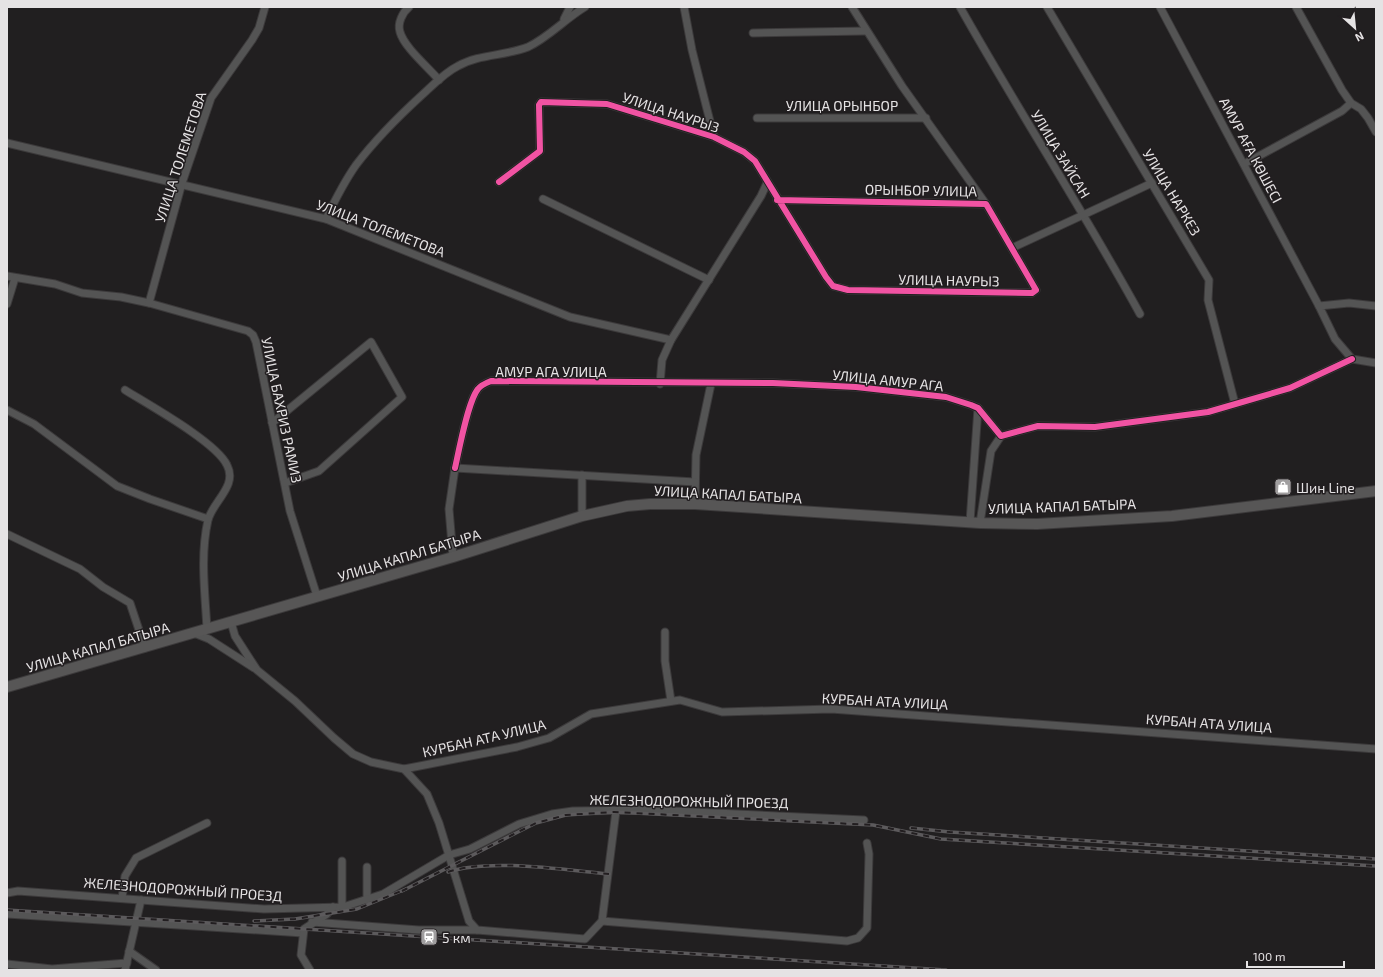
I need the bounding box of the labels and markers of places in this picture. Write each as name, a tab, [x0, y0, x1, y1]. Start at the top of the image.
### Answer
shop icon: Шин Line	[1273, 477, 1293, 497]
place label: Шин Line	[1296, 479, 1355, 496]
station icon: 5 км	[419, 927, 439, 947]
place label: 5 км	[442, 929, 471, 946]

